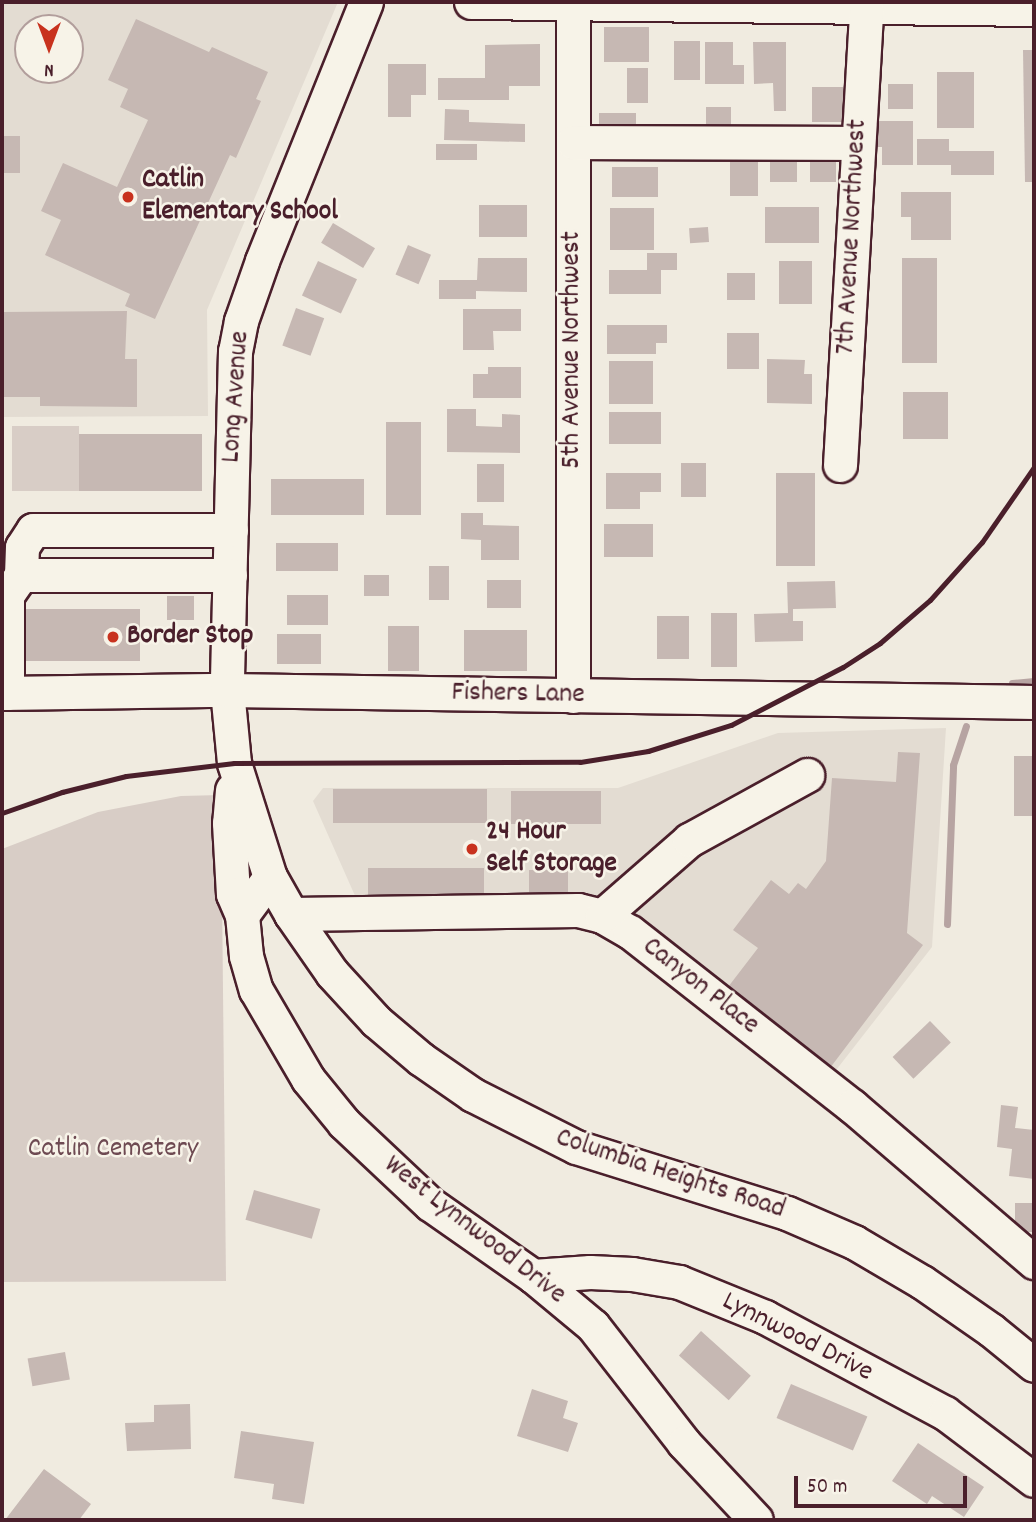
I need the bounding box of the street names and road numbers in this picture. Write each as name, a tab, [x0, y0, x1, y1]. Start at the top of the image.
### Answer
street label: 7th Avenue Northwest	[830, 118, 876, 356]
street label: 5th Avenue Northwest	[556, 231, 590, 469]
street label: Long Avenue	[216, 330, 258, 464]
street label: Fishers Lane	[451, 677, 585, 713]
street label: Canyon Place	[635, 931, 765, 1043]
street label: Columbia Heights Road	[551, 1122, 789, 1228]
street label: West Lynnwood Drive	[376, 1149, 572, 1313]
street label: Lynnwood Drive	[716, 1286, 878, 1390]

